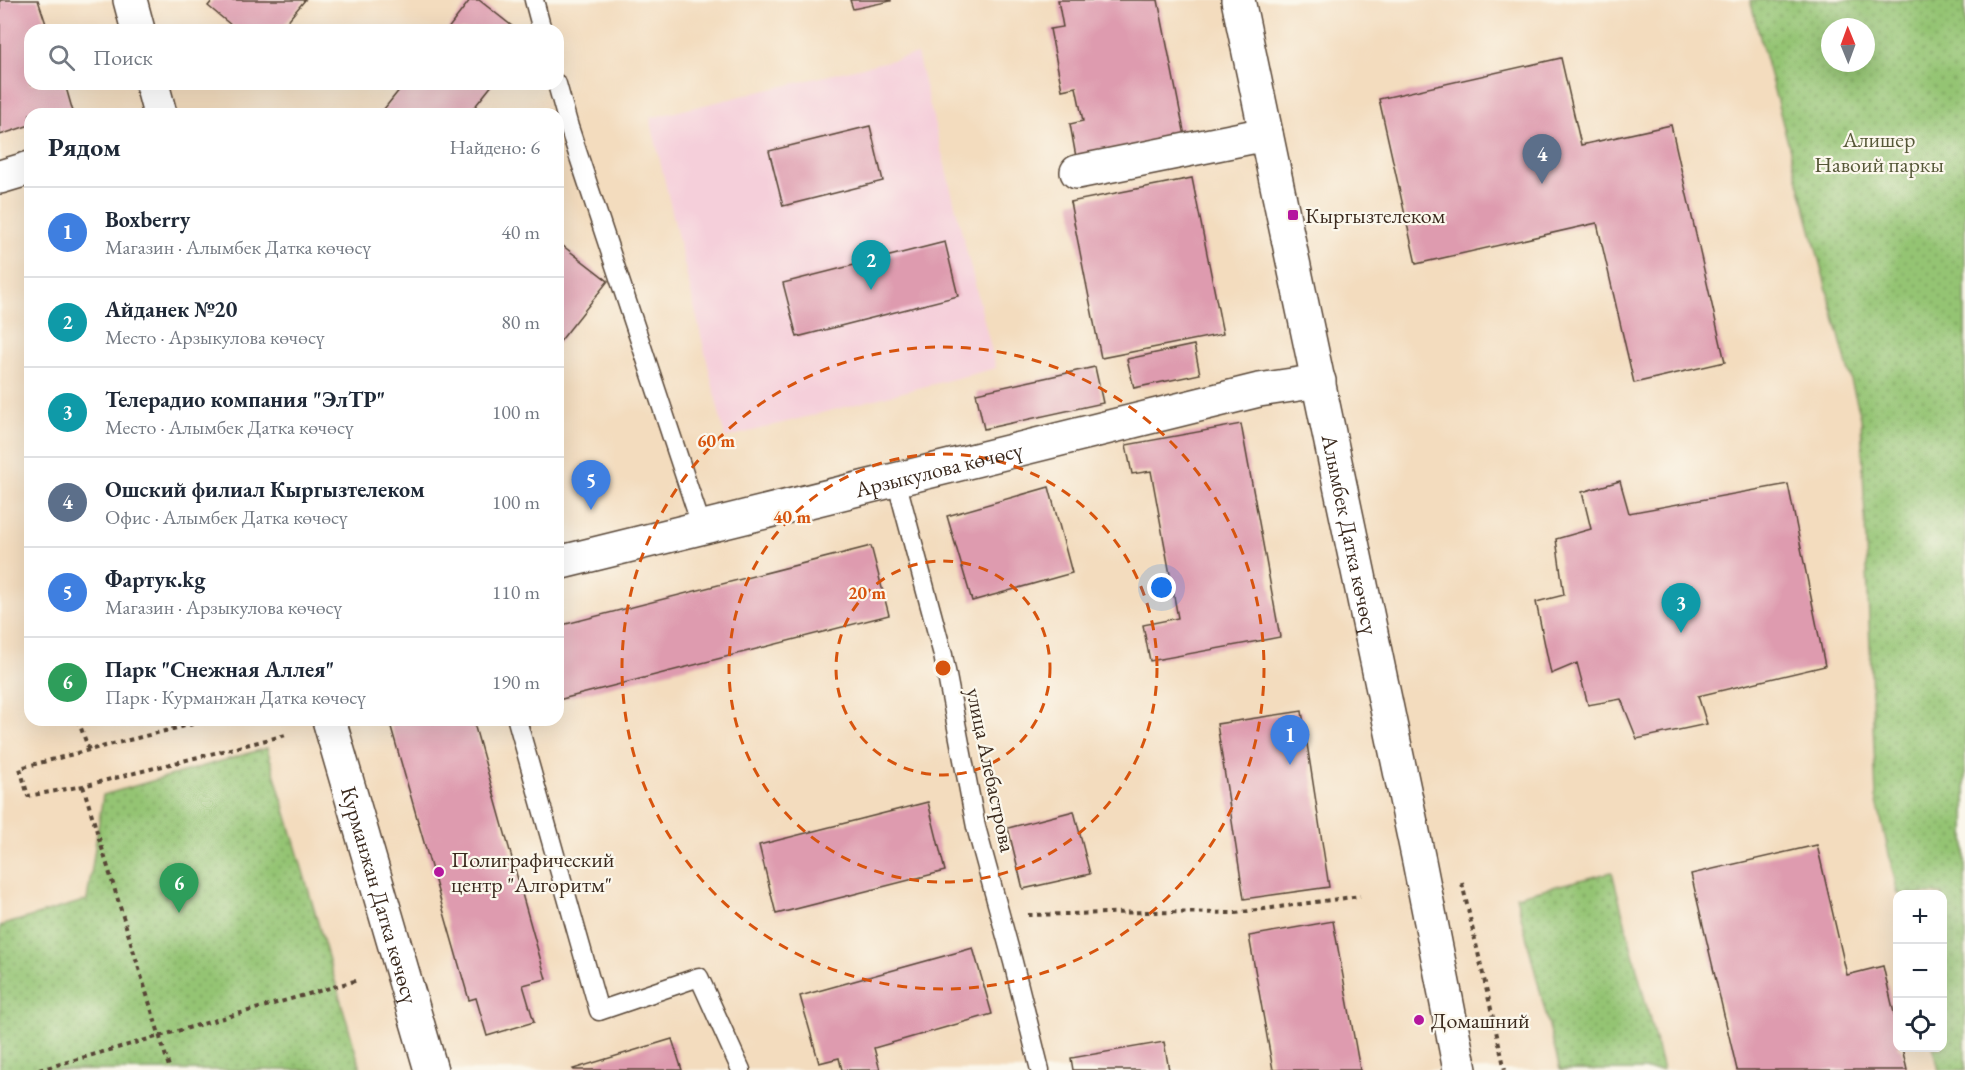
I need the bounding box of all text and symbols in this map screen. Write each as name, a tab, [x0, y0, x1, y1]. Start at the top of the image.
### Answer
north arrow	[1821, 18, 1875, 72]
search box	[24, 24, 564, 90]
icon: search	[45, 41, 78, 74]
text: Поиск	[93, 43, 153, 72]
park label: Алишер Навоий паркы	[1814, 125, 1944, 179]
text: Рядом	[48, 130, 121, 164]
text: Найдено: 6	[449, 134, 540, 160]
pin: 4	[1522, 134, 1562, 184]
place label: Кыргызтелеком	[1305, 201, 1446, 230]
text: Boxberry	[105, 205, 190, 234]
marker: Кыргызтелеком	[1286, 208, 1300, 222]
text: 1	[62, 219, 73, 245]
text: 40 m	[501, 219, 540, 245]
text: Магазин · Алымбек Датка көчөсү	[105, 234, 371, 260]
pin: 2	[852, 240, 890, 290]
text: Айданек №20	[105, 295, 237, 324]
text: 2	[62, 309, 73, 335]
text: 80 m	[501, 309, 540, 335]
text: Место · Арзыкулова көчөсү	[105, 324, 324, 350]
text: Телерадио компания "ЭлТР"	[105, 385, 385, 414]
text: 3	[62, 399, 73, 425]
text: 100 m	[492, 399, 540, 425]
text: Место · Алымбек Датка көчөсү	[105, 414, 353, 440]
text: 60 m	[697, 429, 735, 452]
street label: Алымбек Датка көчөсү	[1315, 431, 1386, 637]
street label: Арзыкулова көчөсү	[851, 434, 1026, 504]
pin: 5	[572, 460, 610, 510]
text: Ошский филиал Кыргызтелеком	[105, 475, 425, 504]
text: 4	[62, 489, 73, 515]
text: 100 m	[492, 489, 540, 515]
text: Офис · Алымбек Датка көчөсү	[105, 504, 348, 530]
text: 40 m	[773, 505, 811, 528]
text: Фартук.kg	[105, 565, 205, 594]
your location	[1147, 573, 1176, 602]
text: 5	[62, 579, 73, 605]
text: 110 m	[492, 579, 540, 605]
text: 20 m	[848, 581, 886, 604]
pin: 3	[1662, 584, 1700, 633]
text: Магазин · Арзыкулова көчөсү	[105, 594, 342, 620]
text: Парк "Снежная Аллея"	[105, 655, 334, 684]
centre of rings	[933, 658, 953, 678]
text: 6	[62, 669, 73, 695]
text: 190 m	[492, 669, 540, 695]
text: Парк · Курманжан Датка көчөсү	[105, 684, 366, 710]
street label: улица Алебастрова	[959, 685, 1023, 855]
pin: 1	[1270, 716, 1310, 765]
street label: Курманжан Датка көчөсү	[335, 783, 425, 1007]
place label: Полиграфический центр "Алгоритм"	[451, 845, 615, 899]
pin: 6	[160, 864, 198, 913]
marker: Полиграфический центр "Алгоритм"	[432, 865, 446, 879]
map controls	[1893, 890, 1947, 1052]
button: +	[1893, 890, 1947, 944]
button: −	[1893, 944, 1947, 998]
button: locate	[1893, 998, 1947, 1052]
place label: Домашний	[1431, 1006, 1530, 1035]
marker: Домашний	[1412, 1013, 1426, 1027]

